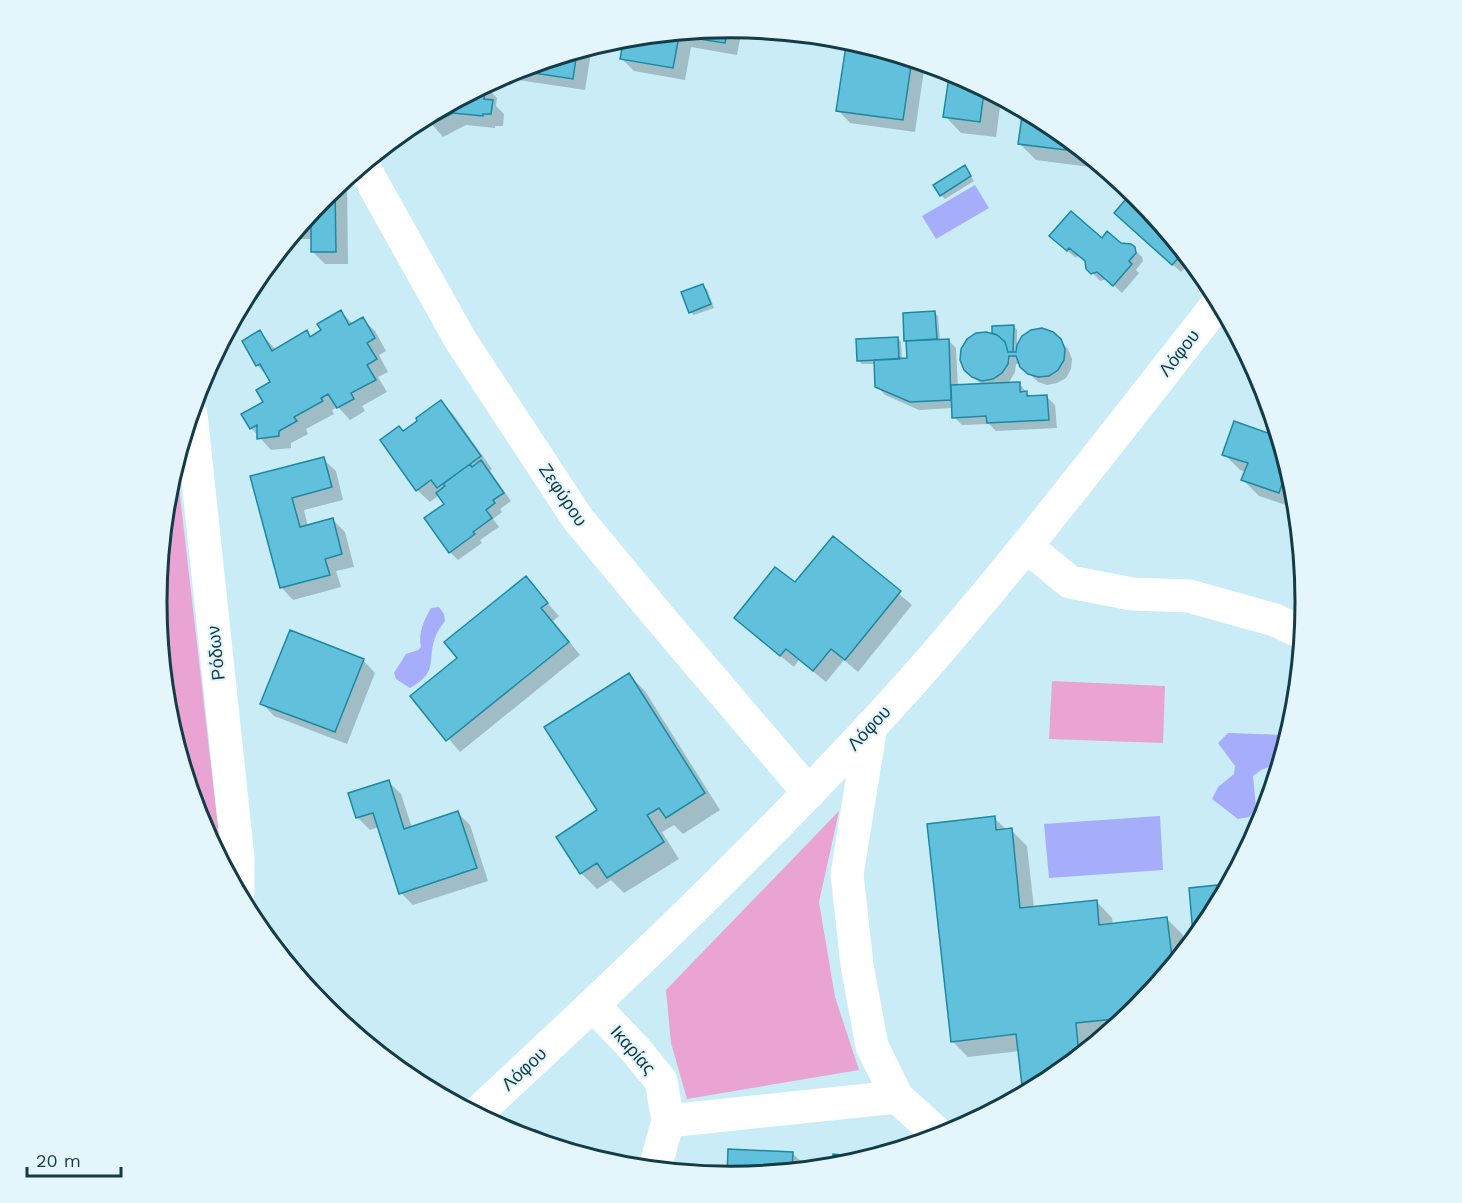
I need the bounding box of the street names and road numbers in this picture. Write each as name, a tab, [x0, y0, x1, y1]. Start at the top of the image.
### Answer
street label: Λόφου	[1154, 325, 1203, 380]
street label: Ζεφύρου	[535, 460, 592, 530]
street label: Ρόδων	[202, 625, 229, 682]
street label: Λόφου	[843, 701, 895, 754]
street label: Ικαρίας	[607, 1021, 660, 1079]
street label: Λόφου	[497, 1043, 550, 1095]

